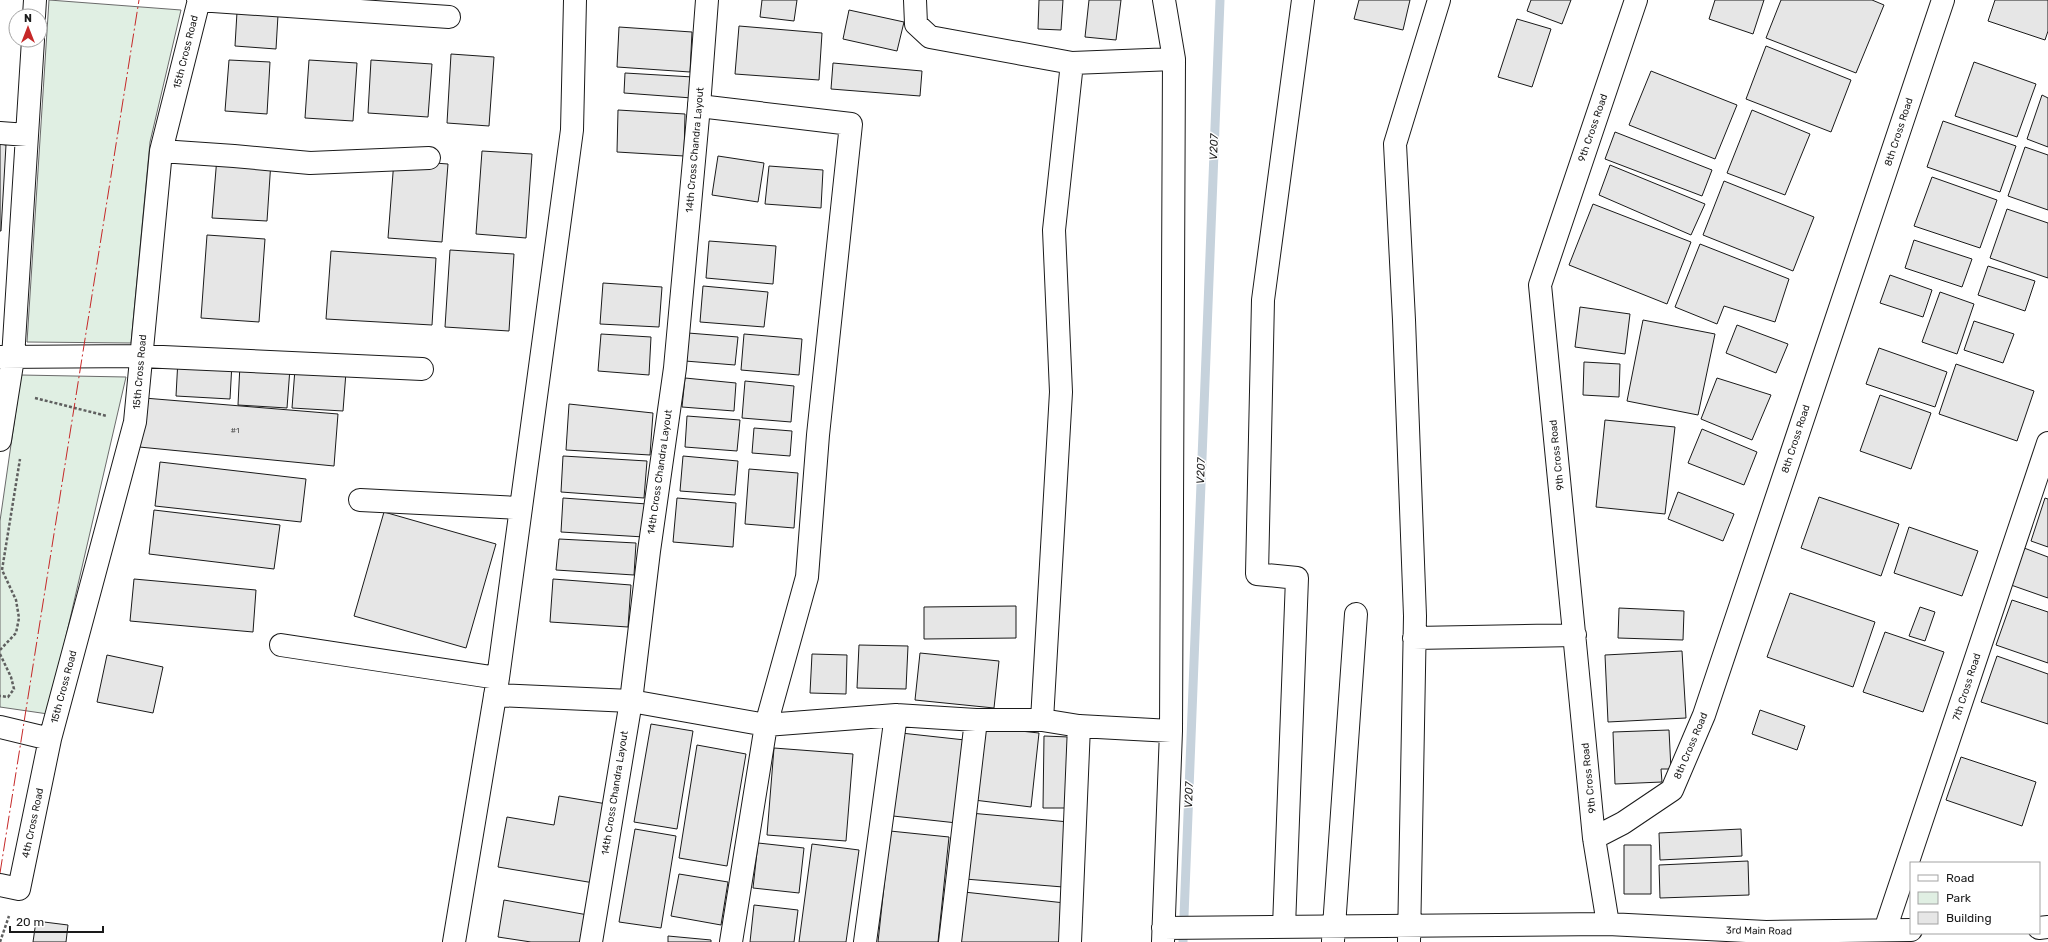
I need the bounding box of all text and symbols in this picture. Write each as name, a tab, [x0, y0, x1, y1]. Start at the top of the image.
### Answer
north arrow	[8, 8, 48, 48]
text: N	[24, 12, 32, 25]
street label: 15th Cross Road	[171, 14, 201, 90]
street label: 14th Cross Chandra Layout	[684, 87, 706, 213]
street label: 9th Cross Road	[1576, 93, 1610, 163]
street label: 8th Cross Road	[1882, 96, 1916, 168]
water label: V207	[1207, 132, 1221, 160]
street label: 15th Cross Road	[131, 334, 149, 410]
street label: 8th Cross Road	[1779, 403, 1813, 475]
street label: 14th Cross Chandra Layout	[645, 409, 675, 535]
street label: 9th Cross Road	[1547, 419, 1567, 491]
house number: #1	[231, 426, 240, 435]
water label: V207	[1194, 456, 1208, 484]
street label: 15th Cross Road	[48, 649, 80, 725]
street label: 7th Cross Road	[1950, 652, 1984, 722]
street label: 8th Cross Road	[1672, 711, 1710, 781]
street label: 14th Cross Chandra Layout	[599, 730, 631, 856]
street label: 9th Cross Road	[1579, 742, 1599, 814]
water label: V207	[1182, 780, 1196, 808]
street label: 4th Cross Road	[20, 787, 46, 859]
legend	[1910, 862, 2040, 934]
text: Road	[1946, 871, 1974, 885]
text: Park	[1946, 891, 1972, 905]
scale bar	[10, 908, 103, 934]
text: Building	[1946, 911, 1992, 925]
text: 20 m	[16, 915, 44, 929]
street label: 3rd Main Road	[1726, 924, 1792, 938]

